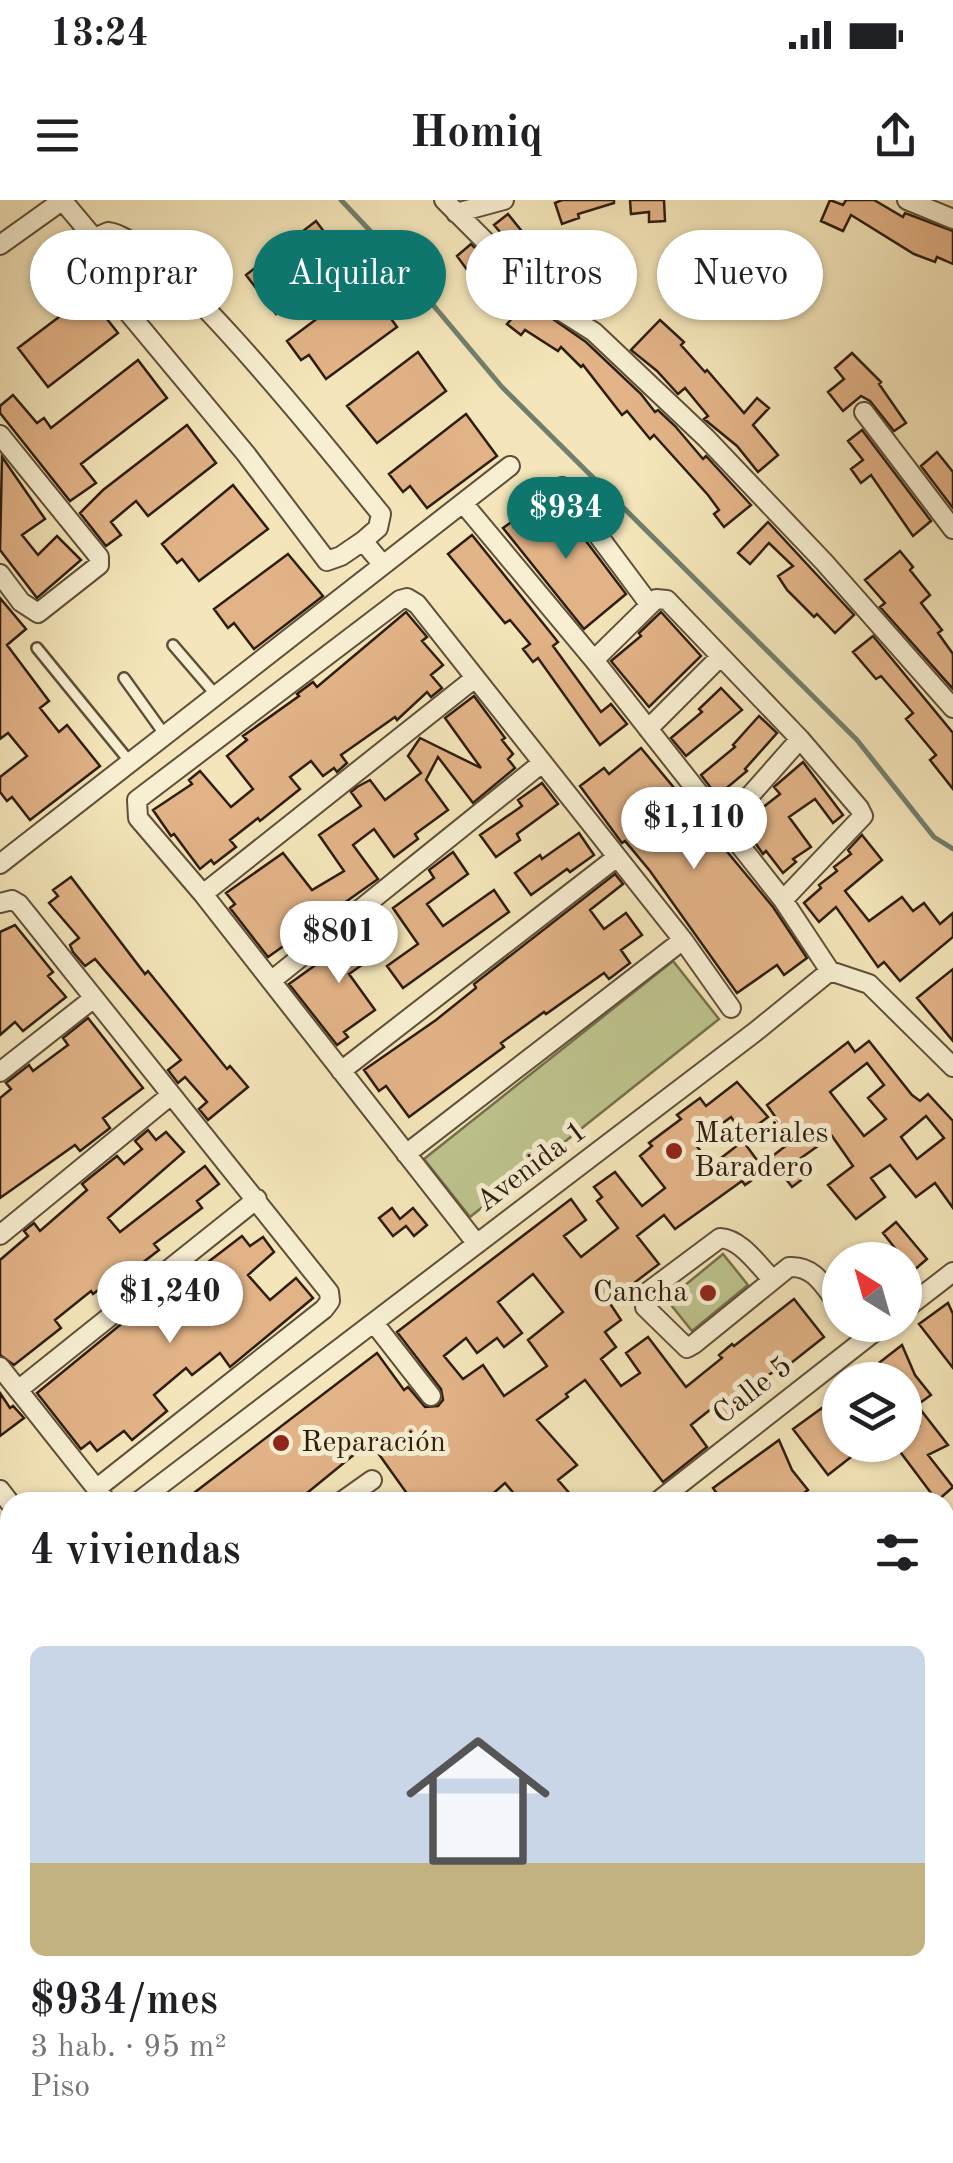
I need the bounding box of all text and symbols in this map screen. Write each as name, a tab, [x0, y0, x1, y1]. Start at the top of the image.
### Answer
text: 13:24	[50, 16, 149, 54]
icon: menu	[30, 108, 85, 163]
icon: share	[868, 108, 923, 163]
text: Homiq	[410, 112, 543, 157]
chip: Comprar	[30, 230, 233, 320]
chip: Alquilar	[253, 230, 446, 320]
chip: Filtros	[466, 230, 637, 320]
chip: Nuevo	[657, 230, 823, 320]
pin: $934	[507, 477, 625, 562]
text: $934	[529, 493, 603, 525]
pin: $1,110	[613, 787, 775, 872]
text: $1,110	[643, 803, 745, 835]
pin: $801	[280, 901, 398, 986]
text: $801	[302, 917, 376, 949]
street label: Avenida 1	[471, 1116, 593, 1218]
place label: Materiales Baradero	[694, 1119, 828, 1183]
marker: Materiales Baradero	[663, 1140, 685, 1162]
north arrow	[822, 1242, 922, 1342]
map controls	[822, 1242, 922, 1462]
pin: $1,240	[89, 1261, 251, 1346]
text: $1,240	[119, 1277, 221, 1309]
place label: Cancha	[593, 1278, 688, 1308]
marker: Cancha	[697, 1282, 719, 1304]
street label: Calle 5	[708, 1351, 798, 1431]
button: layers	[822, 1362, 922, 1462]
place label: Reparación	[301, 1428, 446, 1458]
marker: Reparación	[270, 1432, 292, 1454]
icon: filters	[870, 1525, 925, 1580]
text: 4 viviendas	[30, 1531, 241, 1573]
icon: home	[388, 1711, 568, 1891]
text: $934/mes	[30, 1981, 218, 2023]
text: 3 hab. · 95 m²	[30, 2032, 227, 2064]
text: Piso	[30, 2072, 90, 2104]

